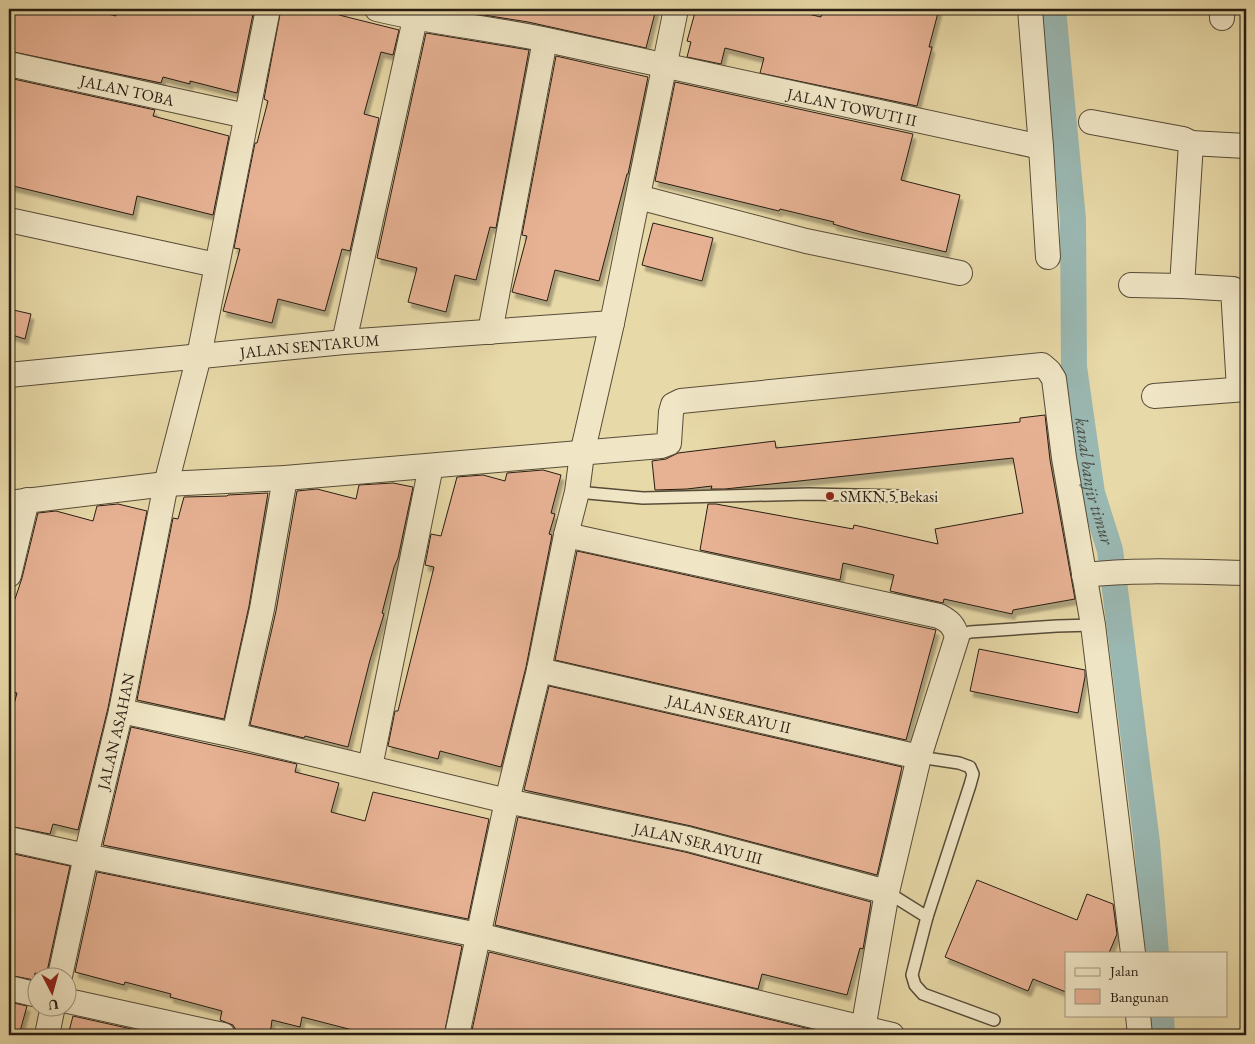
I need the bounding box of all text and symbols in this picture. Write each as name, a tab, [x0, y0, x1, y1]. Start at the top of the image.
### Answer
street label: JALAN TOBA	[76, 69, 177, 111]
street label: JALAN TOWUTI II	[783, 83, 919, 131]
street label: JALAN SENTARUM	[237, 330, 380, 363]
water label: kanal banjir timur	[1070, 416, 1120, 548]
place label: SMKN 5 Bekasi	[840, 486, 938, 507]
marker: SMKN 5 Bekasi	[824, 490, 836, 502]
street label: JALAN ASAHAN	[92, 671, 139, 794]
street label: JALAN SERAYU II	[663, 689, 793, 738]
street label: JALAN SERAYU III	[630, 817, 765, 869]
legend	[1065, 952, 1228, 1016]
text: Jalan	[1108, 961, 1139, 980]
north arrow	[28, 966, 78, 1016]
text: Bangunan	[1110, 987, 1169, 1006]
text: U	[47, 995, 59, 1014]

